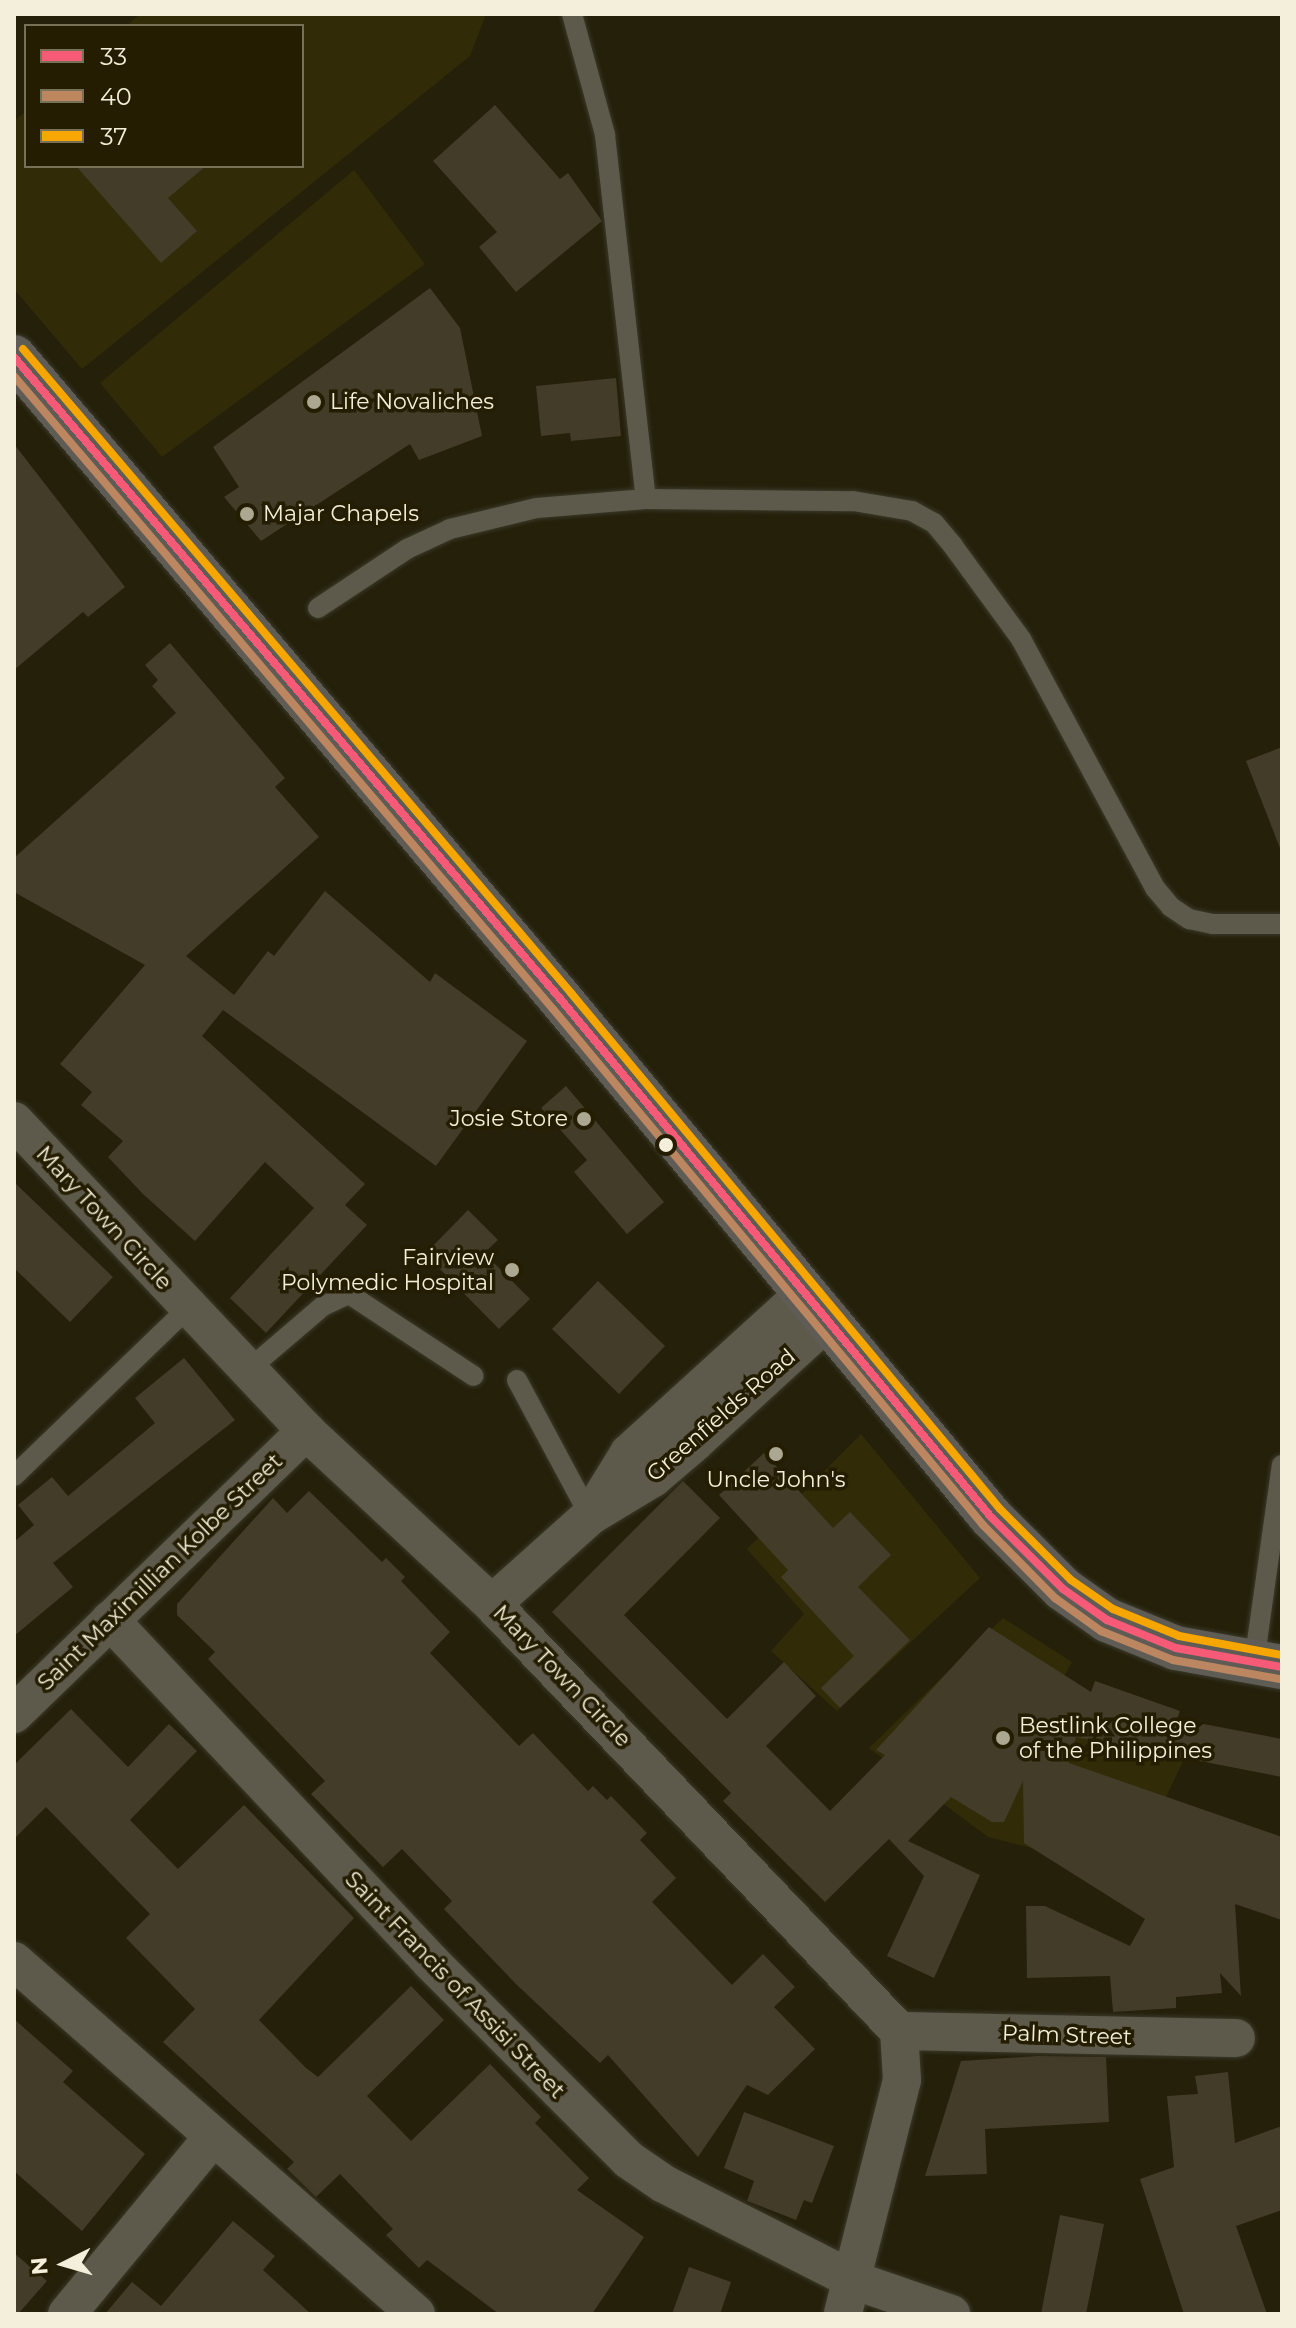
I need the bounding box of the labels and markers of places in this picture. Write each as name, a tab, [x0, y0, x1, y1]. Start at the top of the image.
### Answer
place label: Life Novaliches	[330, 389, 494, 415]
marker: Life Novaliches	[305, 393, 323, 411]
place label: Majar Chapels	[263, 501, 419, 527]
marker: Majar Chapels	[238, 505, 256, 523]
place label: Josie Store	[450, 1106, 568, 1132]
marker: Josie Store	[575, 1110, 593, 1128]
unlabelled marker	[658, 1137, 674, 1153]
place label: Fairview Polymedic Hospital	[281, 1244, 494, 1296]
marker: Fairview Polymedic Hospital	[501, 1259, 523, 1281]
marker: Uncle John's	[767, 1445, 785, 1463]
place label: Uncle John's	[706, 1467, 846, 1493]
place label: Bestlink College of the Philippines	[1019, 1712, 1212, 1764]
marker: Bestlink College of the Philippines	[994, 1729, 1012, 1747]

